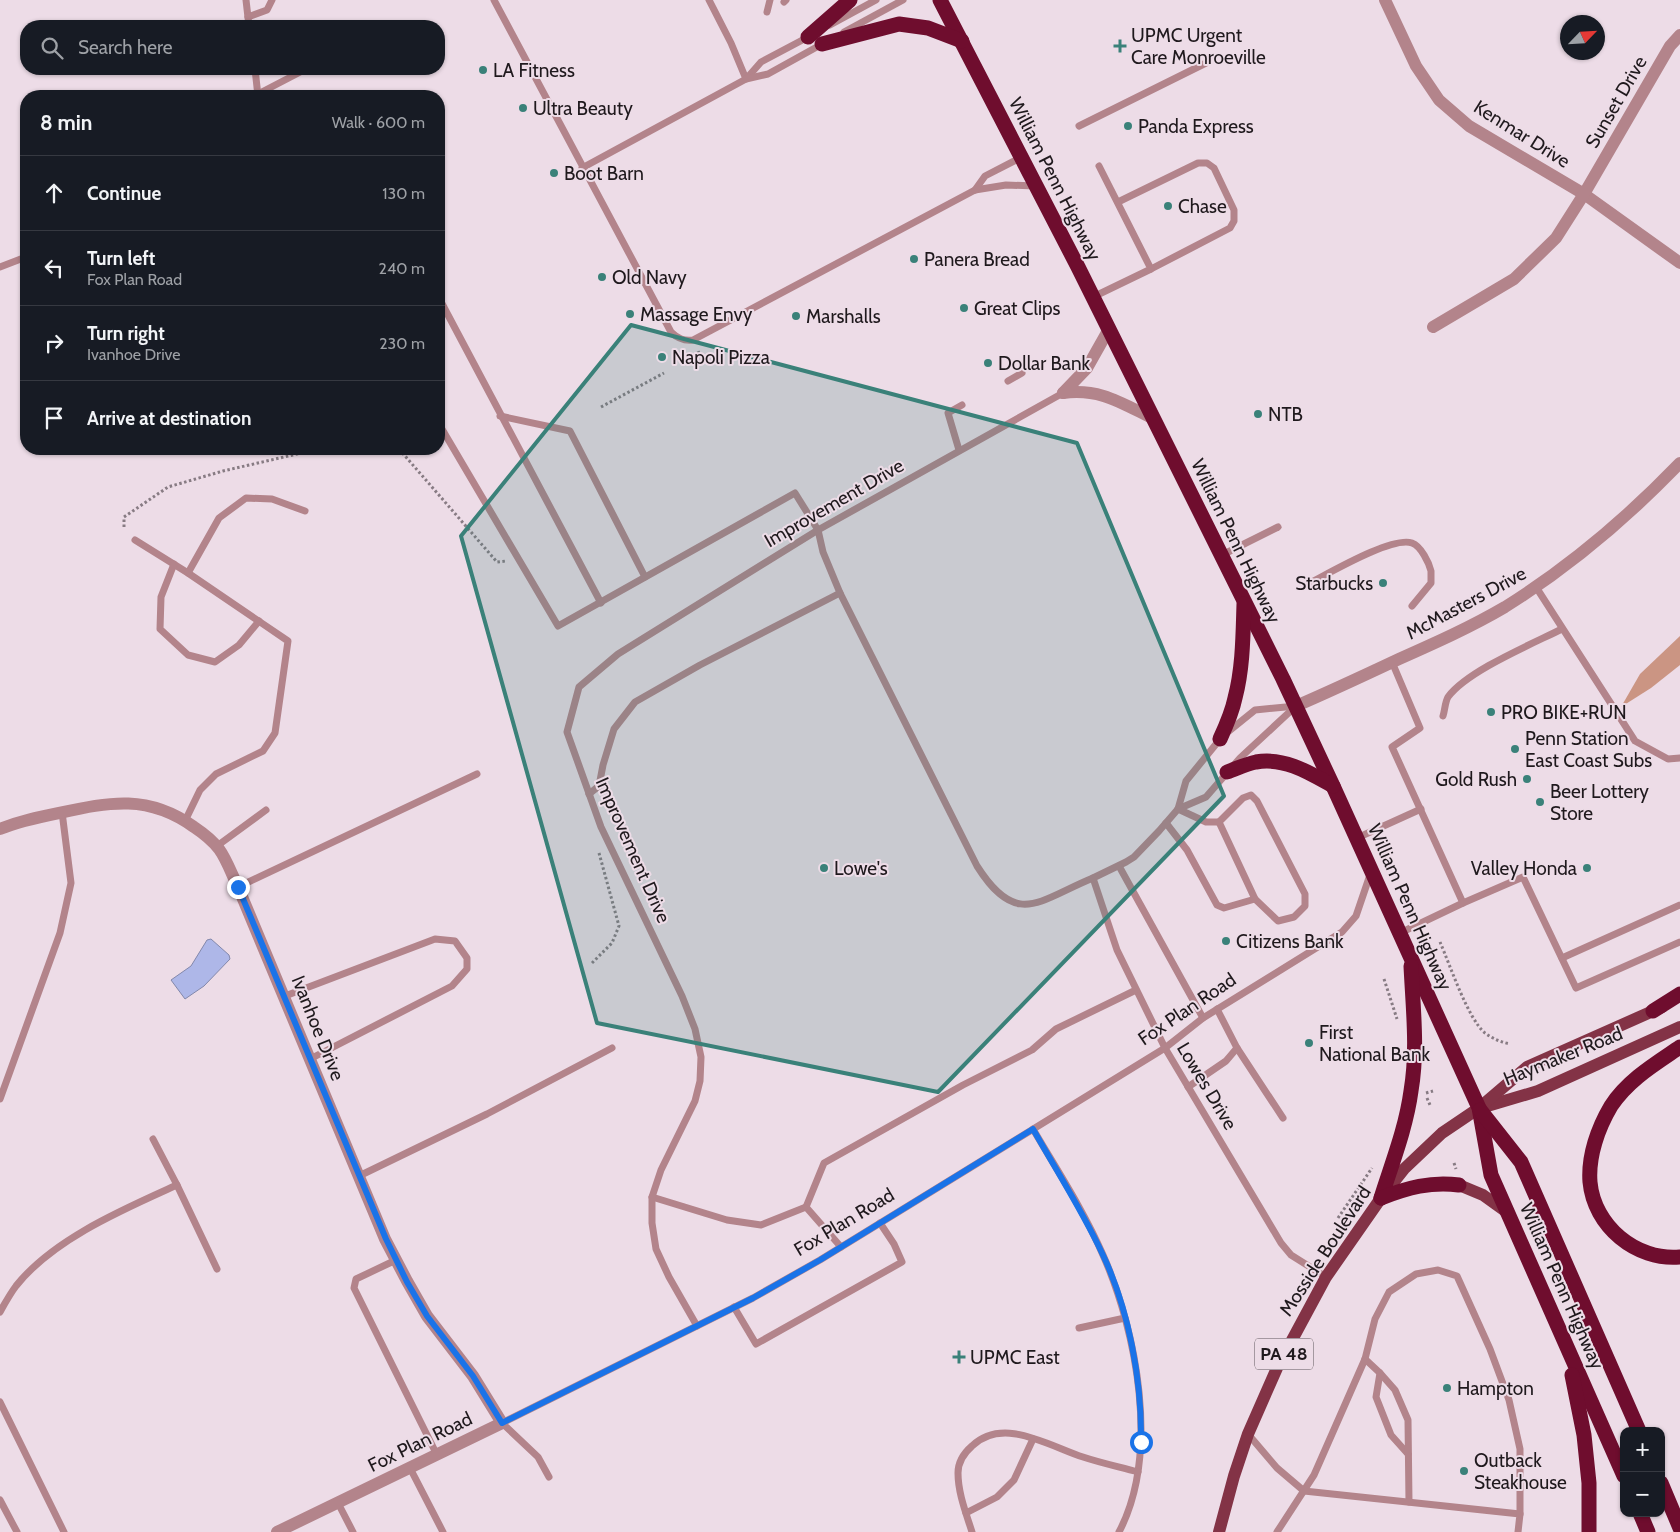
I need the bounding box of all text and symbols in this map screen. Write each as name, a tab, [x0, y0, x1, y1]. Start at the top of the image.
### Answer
north arrow	[1560, 15, 1605, 60]
search box	[20, 20, 445, 75]
place label: UPMC Urgent Care Monroeville	[1131, 24, 1266, 69]
icon: search	[38, 34, 66, 62]
text: Search here	[78, 36, 172, 59]
marker: UPMC Urgent Care Monroeville	[1113, 39, 1127, 53]
street label: Sunset Drive	[1580, 52, 1652, 152]
place label: LA Fitness	[493, 59, 575, 82]
marker: LA Fitness	[477, 64, 489, 76]
street label: William Penn Highway	[1004, 94, 1106, 265]
street label: Kenmar Drive	[1470, 95, 1575, 173]
place label: Ultra Beauty	[533, 97, 633, 120]
marker: Ultra Beauty	[517, 102, 529, 114]
text: 8 min	[40, 110, 92, 135]
text: Walk · 600 m	[332, 113, 425, 132]
place label: Panda Express	[1138, 115, 1254, 138]
marker: Panda Express	[1122, 120, 1134, 132]
place label: Boot Barn	[564, 162, 644, 185]
marker: Boot Barn	[548, 167, 560, 179]
icon: ahead	[40, 179, 68, 207]
text: Continue	[87, 182, 161, 205]
text: 130 m	[382, 184, 425, 203]
place label: Chase	[1178, 195, 1227, 218]
marker: Chase	[1162, 200, 1174, 212]
text: Turn left	[87, 247, 155, 270]
place label: Panera Bread	[924, 248, 1030, 271]
marker: Panera Bread	[908, 253, 920, 265]
icon: left	[40, 254, 68, 282]
text: 240 m	[379, 259, 425, 278]
place label: Old Navy	[612, 266, 687, 289]
text: Fox Plan Road	[87, 270, 182, 289]
marker: Old Navy	[596, 271, 608, 283]
place label: Great Clips	[974, 297, 1061, 320]
marker: Great Clips	[958, 302, 970, 314]
place label: Massage Envy	[640, 303, 753, 326]
place label: Marshalls	[806, 305, 881, 328]
marker: Massage Envy	[624, 308, 636, 320]
marker: Marshalls	[790, 310, 802, 322]
text: Turn right	[87, 322, 165, 345]
icon: right	[40, 329, 68, 357]
text: 230 m	[379, 334, 425, 353]
text: Ivanhoe Drive	[87, 345, 181, 364]
place label: Napoli Pizza	[672, 346, 770, 369]
marker: Napoli Pizza	[656, 351, 668, 363]
place label: Dollar Bank	[998, 352, 1091, 375]
marker: Dollar Bank	[982, 357, 994, 369]
place label: NTB	[1268, 403, 1303, 426]
icon: arrive	[40, 404, 68, 432]
text: Arrive at destination	[87, 407, 251, 430]
marker: NTB	[1252, 408, 1264, 420]
street label: Improvement Drive	[760, 454, 908, 552]
street label: William Penn Highway	[1186, 455, 1286, 627]
street label: McMasters Drive	[1402, 562, 1530, 644]
place label: Starbucks	[1295, 572, 1373, 595]
marker: Starbucks	[1377, 577, 1389, 589]
place label: PRO BIKE+RUN	[1501, 701, 1627, 724]
marker: PRO BIKE+RUN	[1485, 706, 1497, 718]
place label: Penn Station East Coast Subs	[1525, 727, 1652, 772]
marker: Penn Station East Coast Subs	[1509, 743, 1521, 755]
place label: Gold Rush	[1435, 768, 1517, 791]
marker: Gold Rush	[1521, 773, 1533, 785]
street label: Improvement Drive	[591, 774, 676, 927]
place label: Beer Lottery Store	[1550, 780, 1649, 825]
marker: Beer Lottery Store	[1534, 796, 1546, 808]
street label: William Penn Highway	[1363, 820, 1457, 994]
place label: Lowe's	[834, 857, 888, 880]
place label: Valley Honda	[1471, 857, 1577, 880]
marker: Lowe's	[818, 862, 830, 874]
marker: Valley Honda	[1581, 862, 1593, 874]
route end	[227, 876, 250, 899]
place label: Citizens Bank	[1236, 930, 1344, 953]
marker: Citizens Bank	[1220, 935, 1232, 947]
street label: Fox Plan Road	[1134, 968, 1240, 1050]
street label: Ivanhoe Drive	[287, 972, 350, 1084]
place label: First National Bank	[1319, 1021, 1431, 1066]
street label: Haymaker Road	[1500, 1022, 1626, 1090]
marker: First National Bank	[1303, 1037, 1315, 1049]
street label: Lowes Drive	[1172, 1038, 1242, 1134]
street label: Mosside Boulevard	[1274, 1182, 1376, 1320]
street label: Fox Plan Road	[790, 1183, 898, 1261]
street label: William Penn Highway	[1515, 1199, 1609, 1373]
road number: PA 48	[1255, 1338, 1313, 1370]
place label: UPMC East	[970, 1346, 1060, 1369]
marker: UPMC East	[952, 1350, 966, 1364]
place label: Hampton	[1457, 1377, 1534, 1400]
marker: Hampton	[1441, 1382, 1453, 1394]
street label: Fox Plan Road	[364, 1407, 476, 1477]
map controls	[1620, 1427, 1665, 1517]
button: +	[1620, 1427, 1665, 1472]
route start	[1130, 1431, 1153, 1454]
place label: Outback Steakhouse	[1474, 1449, 1567, 1494]
marker: Outback Steakhouse	[1458, 1465, 1470, 1477]
button: −	[1620, 1472, 1665, 1517]

